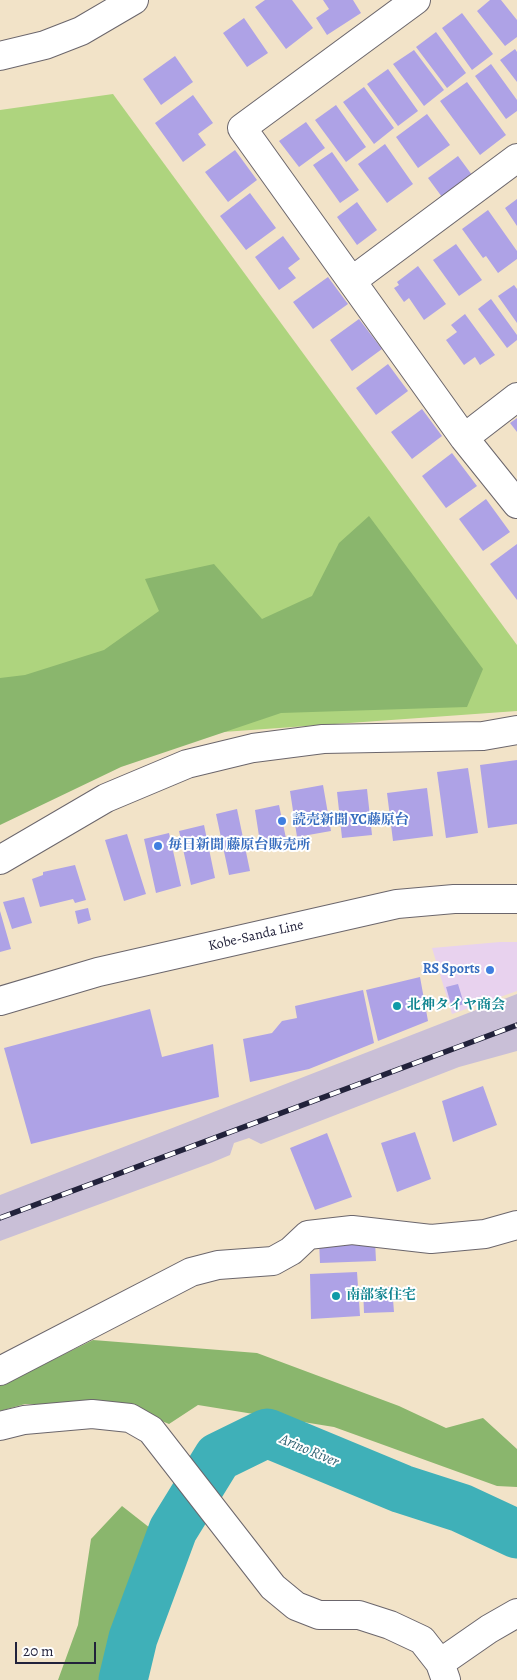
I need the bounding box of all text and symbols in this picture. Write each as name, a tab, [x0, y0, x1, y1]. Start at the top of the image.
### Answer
place label: 読売新聞 YC藤原台	[292, 813, 409, 829]
marker: 読売新聞 YC藤原台	[276, 815, 288, 827]
place label: 毎日新聞 藤原台販売所	[168, 838, 310, 854]
marker: 毎日新聞 藤原台販売所	[152, 840, 164, 852]
street label: Kobe-Sanda Line	[207, 917, 305, 955]
place label: RS Sports	[423, 962, 480, 978]
marker: RS Sports	[484, 964, 496, 976]
place label: 北神タイヤ商会	[407, 998, 505, 1014]
marker: 北神タイヤ商会	[391, 1000, 403, 1012]
place label: 南部家住宅	[346, 1288, 416, 1304]
marker: 南部家住宅	[330, 1290, 342, 1302]
water label: Arino River	[277, 1431, 341, 1471]
scale bar	[18, 1632, 99, 1664]
text: 20 m	[23, 1641, 54, 1661]

